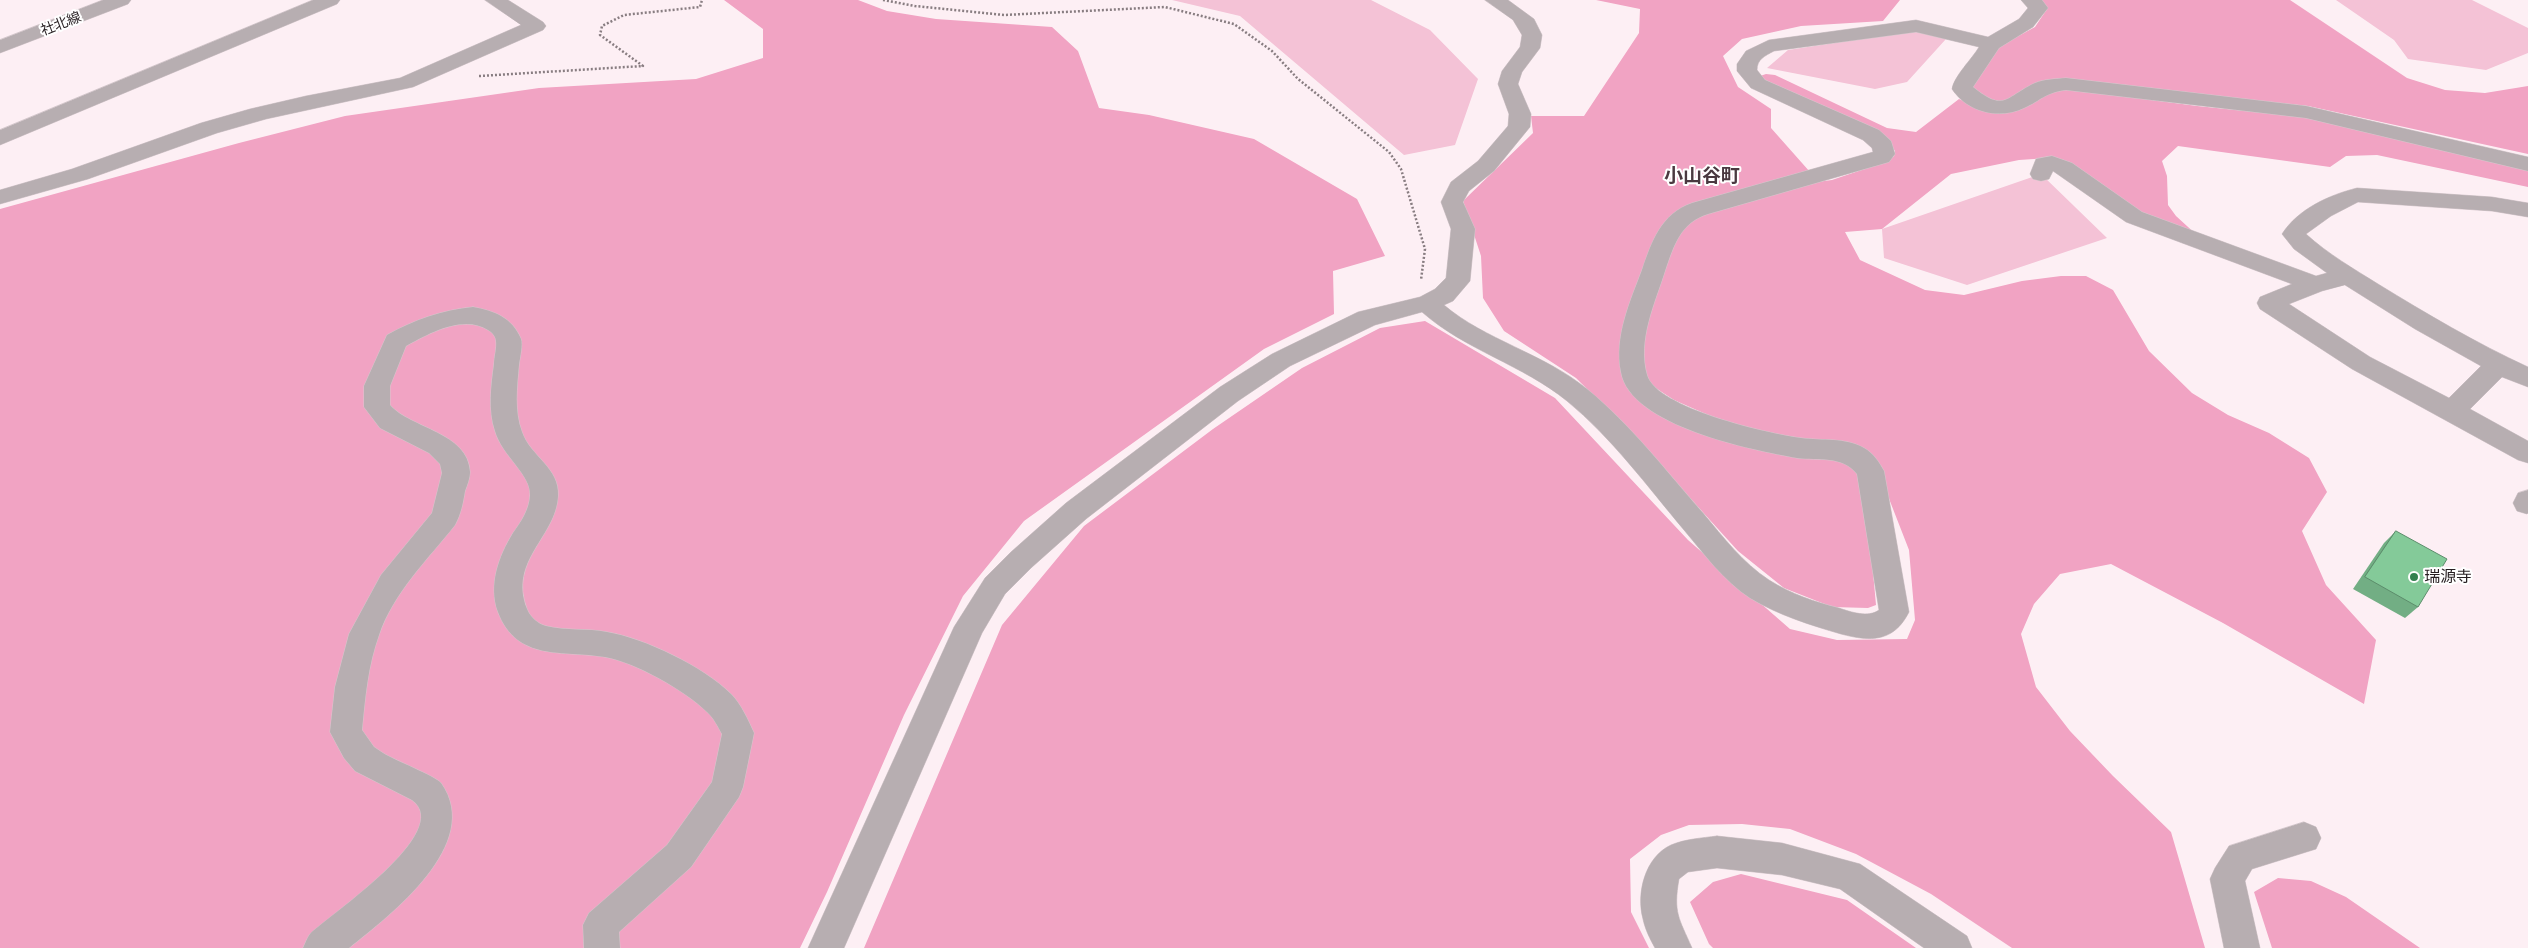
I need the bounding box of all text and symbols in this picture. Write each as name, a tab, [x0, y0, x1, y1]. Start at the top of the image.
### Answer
street label: 社北線	[38, 9, 84, 39]
district label: 小山谷町	[1664, 165, 1740, 187]
place label: 瑞源寺	[2424, 567, 2472, 587]
marker: 瑞源寺	[2408, 571, 2420, 583]

